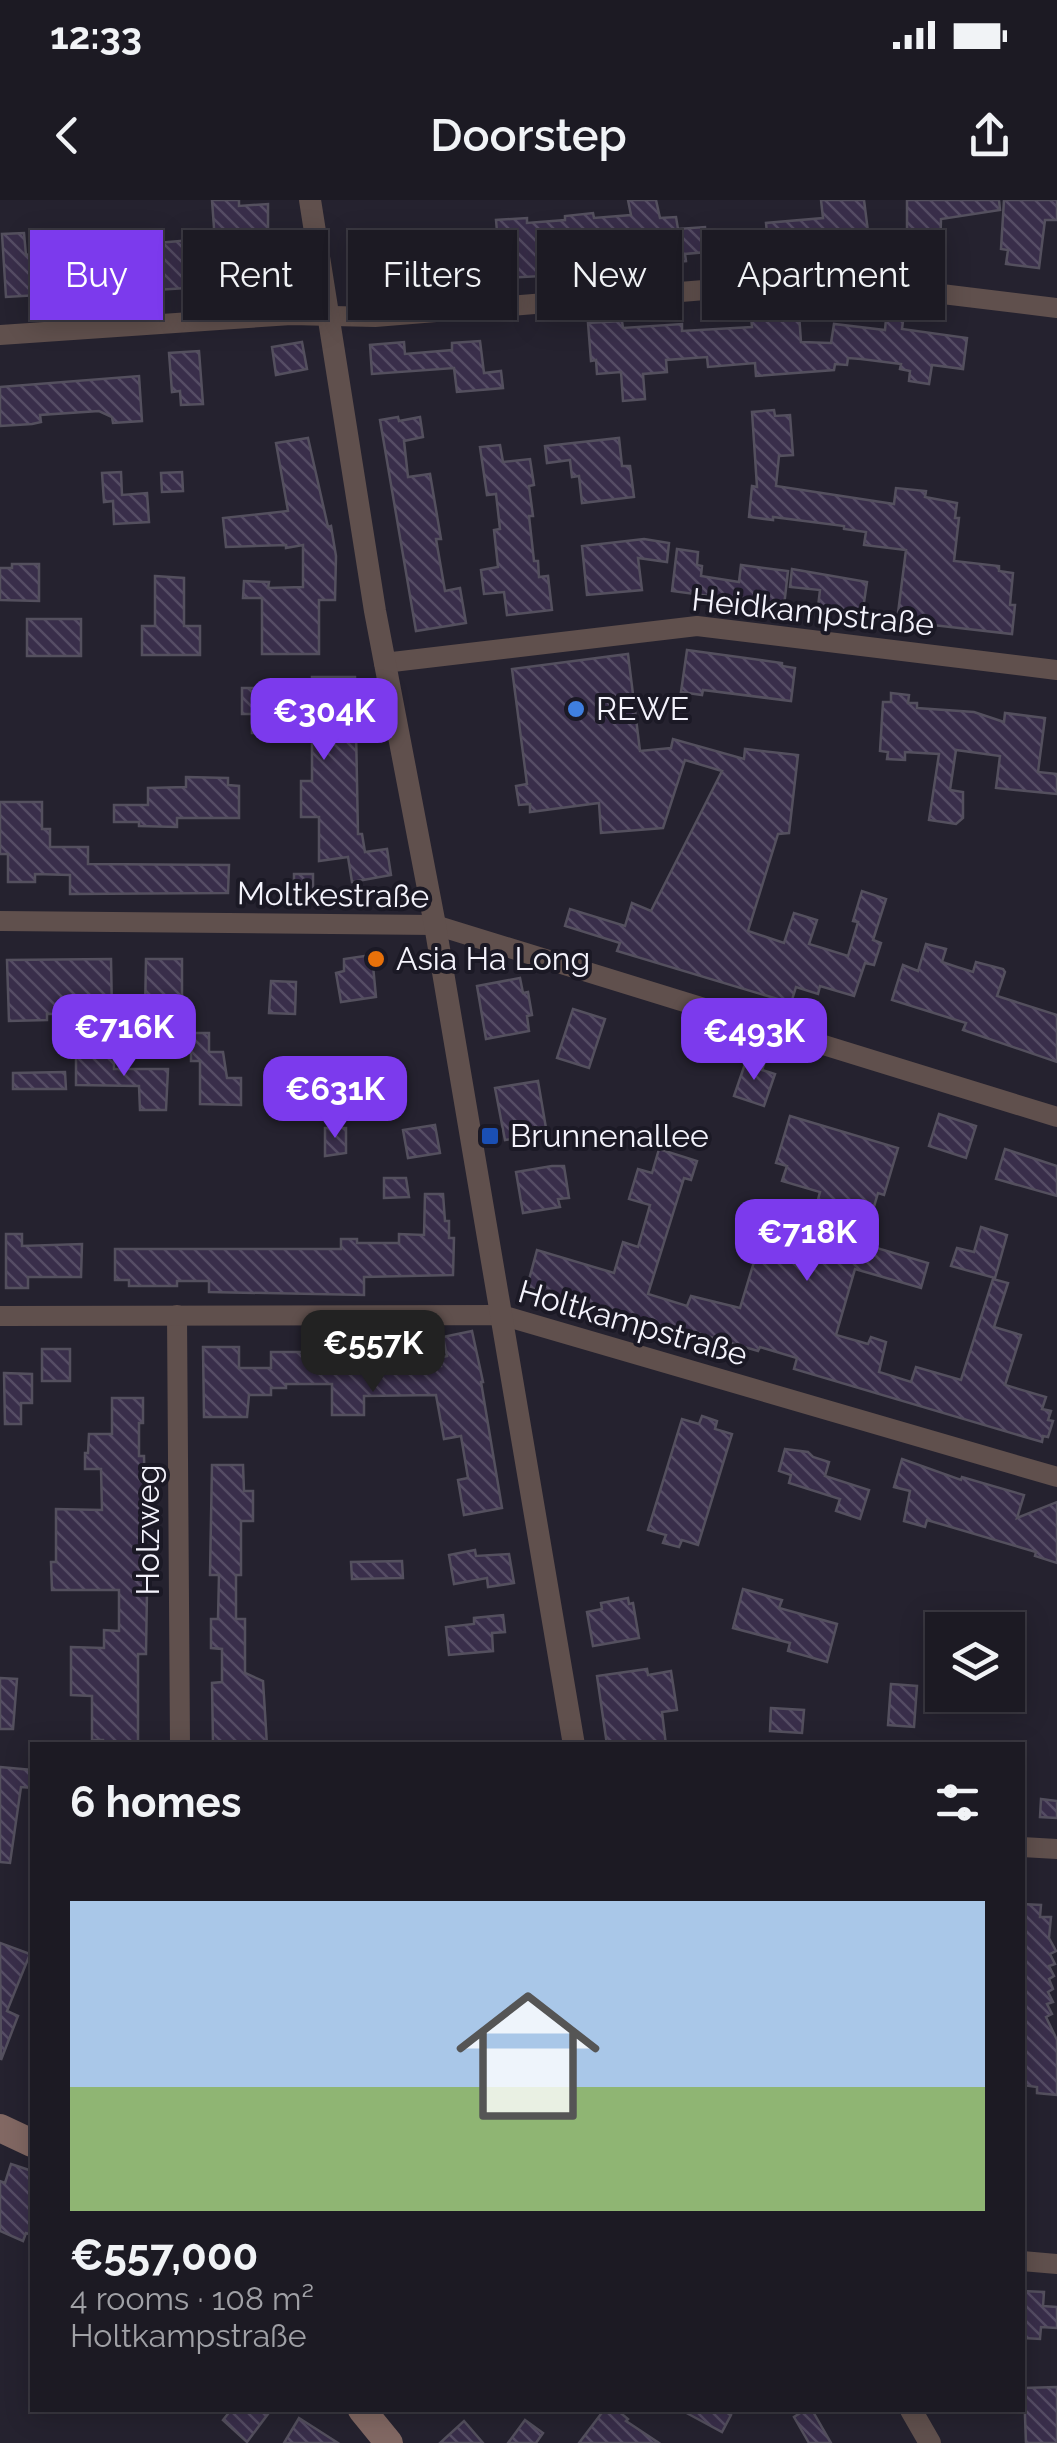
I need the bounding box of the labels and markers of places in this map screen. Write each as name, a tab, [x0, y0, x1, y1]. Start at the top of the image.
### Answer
pin: €304K	[254, 678, 394, 763]
place label: REWE	[596, 690, 689, 727]
marker: REWE	[565, 698, 587, 720]
place label: Asia Ha Long	[396, 940, 590, 977]
marker: Asia Ha Long	[365, 948, 387, 970]
pin: €716K	[54, 994, 194, 1079]
pin: €493K	[684, 998, 824, 1083]
pin: €631K	[265, 1056, 405, 1141]
place label: Brunnenallee	[510, 1117, 709, 1154]
marker: Brunnenallee	[479, 1125, 501, 1147]
pin: €718K	[737, 1199, 877, 1284]
pin: €557K	[303, 1310, 443, 1395]

